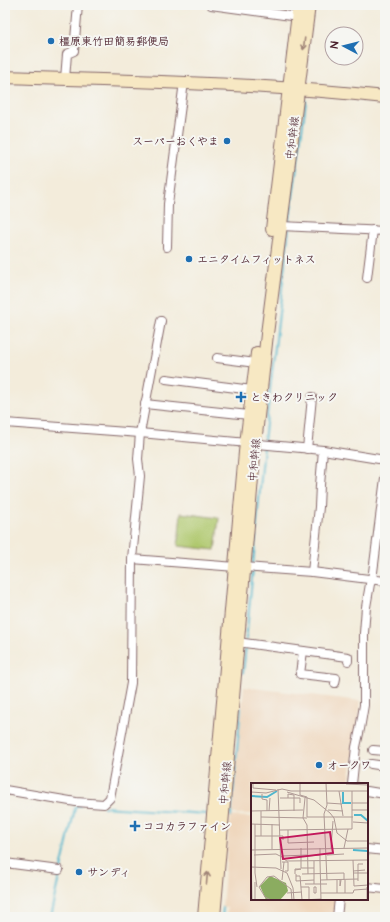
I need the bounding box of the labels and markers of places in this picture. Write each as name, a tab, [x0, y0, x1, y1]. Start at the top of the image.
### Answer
place label: 橿原東竹田簡易郵便局	[59, 34, 169, 49]
marker: 橿原東竹田簡易郵便局	[46, 36, 56, 46]
place label: スーパーおくやま	[132, 134, 219, 149]
marker: スーパーおくやま	[222, 136, 232, 146]
place label: エニタイムフィットネス	[197, 252, 316, 267]
marker: エニタイムフィットネス	[184, 254, 194, 264]
place label: ときわクリニック	[250, 390, 338, 405]
marker: ときわクリニック	[235, 391, 247, 403]
place label: オークワ	[327, 758, 371, 773]
marker: オークワ	[314, 760, 324, 770]
place label: ココカラファイン	[143, 819, 231, 834]
marker: ココカラファイン	[130, 821, 140, 831]
place label: サンディ	[87, 865, 131, 880]
marker: サンディ	[74, 867, 84, 877]

